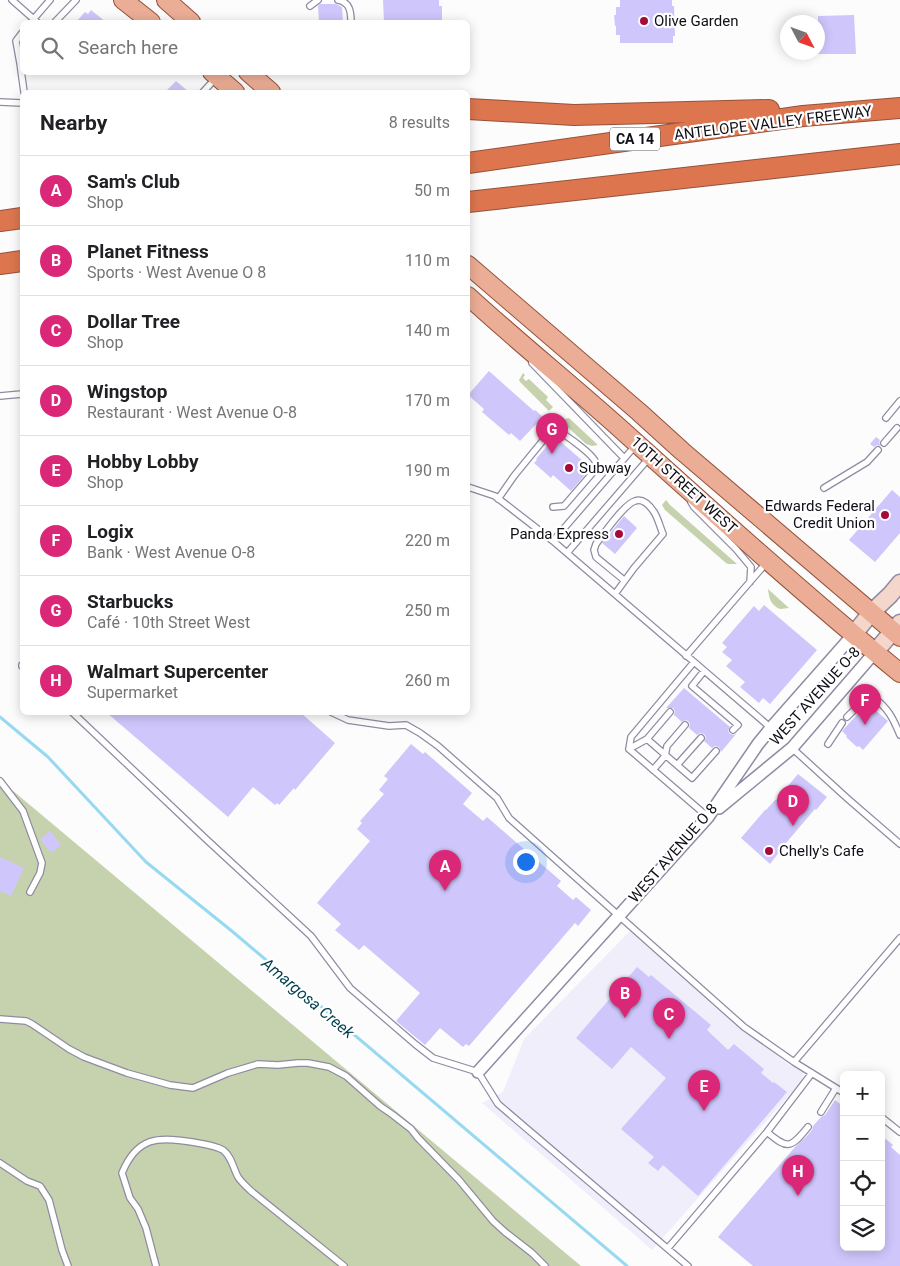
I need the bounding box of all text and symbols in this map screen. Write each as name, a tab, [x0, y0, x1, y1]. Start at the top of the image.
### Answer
place label: Olive Garden	[654, 12, 738, 30]
marker: Olive Garden	[638, 15, 650, 27]
north arrow	[780, 15, 825, 60]
search box	[20, 20, 470, 75]
icon: search	[38, 34, 66, 62]
text: Search here	[78, 36, 178, 59]
street label: ANTELOPE VALLEY FREEWAY	[673, 102, 873, 144]
text: Nearby	[40, 111, 107, 135]
text: 8 results	[389, 113, 450, 132]
road number: CA 14	[610, 128, 660, 150]
text: Sam's Club	[87, 170, 180, 193]
text: A	[51, 181, 61, 200]
text: 50 m	[414, 181, 450, 200]
text: Shop	[87, 193, 123, 212]
text: Planet Fitness	[87, 240, 209, 263]
text: B	[51, 251, 61, 270]
text: 110 m	[405, 251, 450, 270]
text: Sports · West Avenue O 8	[87, 263, 266, 282]
text: Dollar Tree	[87, 310, 180, 333]
text: C	[51, 321, 61, 340]
text: 140 m	[405, 321, 450, 340]
text: Shop	[87, 333, 123, 352]
text: Wingstop	[87, 380, 168, 403]
text: D	[51, 391, 61, 410]
text: 170 m	[405, 391, 450, 410]
text: Restaurant · West Avenue O-8	[87, 403, 297, 422]
pin: G	[536, 413, 568, 454]
street label: 10TH STREET WEST	[627, 433, 741, 537]
text: Hobby Lobby	[87, 450, 199, 473]
place label: Subway	[579, 459, 631, 477]
text: E	[52, 461, 61, 480]
text: 190 m	[405, 461, 450, 480]
marker: Subway	[563, 462, 575, 474]
text: Shop	[87, 473, 123, 492]
place label: Edwards Federal Credit Union	[765, 497, 875, 532]
marker: Edwards Federal Credit Union	[879, 509, 891, 521]
text: Logix	[87, 520, 134, 543]
place label: Panda Express	[510, 525, 609, 543]
marker: Panda Express	[613, 528, 625, 540]
text: F	[52, 531, 60, 550]
text: 220 m	[405, 531, 450, 550]
text: Bank · West Avenue O-8	[87, 543, 255, 562]
text: Starbucks	[87, 590, 173, 613]
text: G	[51, 601, 61, 620]
text: 250 m	[405, 601, 450, 620]
text: Café · 10th Street West	[87, 613, 250, 632]
street label: WEST AVENUE O-8	[766, 643, 864, 749]
text: Walmart Supercenter	[87, 660, 268, 683]
text: H	[50, 671, 62, 690]
text: 260 m	[405, 671, 450, 690]
text: Supermarket	[87, 683, 178, 702]
pin: F	[849, 684, 881, 725]
pin: D	[777, 785, 809, 826]
street label: WEST AVENUE O 8	[625, 800, 721, 906]
place label: Chelly's Cafe	[779, 842, 864, 860]
marker: Chelly's Cafe	[763, 845, 775, 857]
your location	[513, 849, 539, 875]
pin: A	[429, 850, 461, 891]
water label: Amargosa Creek	[257, 953, 359, 1043]
pin: B	[609, 977, 641, 1018]
pin: C	[653, 998, 685, 1039]
pin: E	[688, 1070, 720, 1111]
map controls	[840, 1071, 885, 1251]
button: +	[840, 1071, 885, 1116]
button: −	[840, 1116, 885, 1161]
pin: H	[782, 1155, 814, 1196]
button: locate	[840, 1161, 885, 1206]
button: layers	[840, 1206, 885, 1251]

